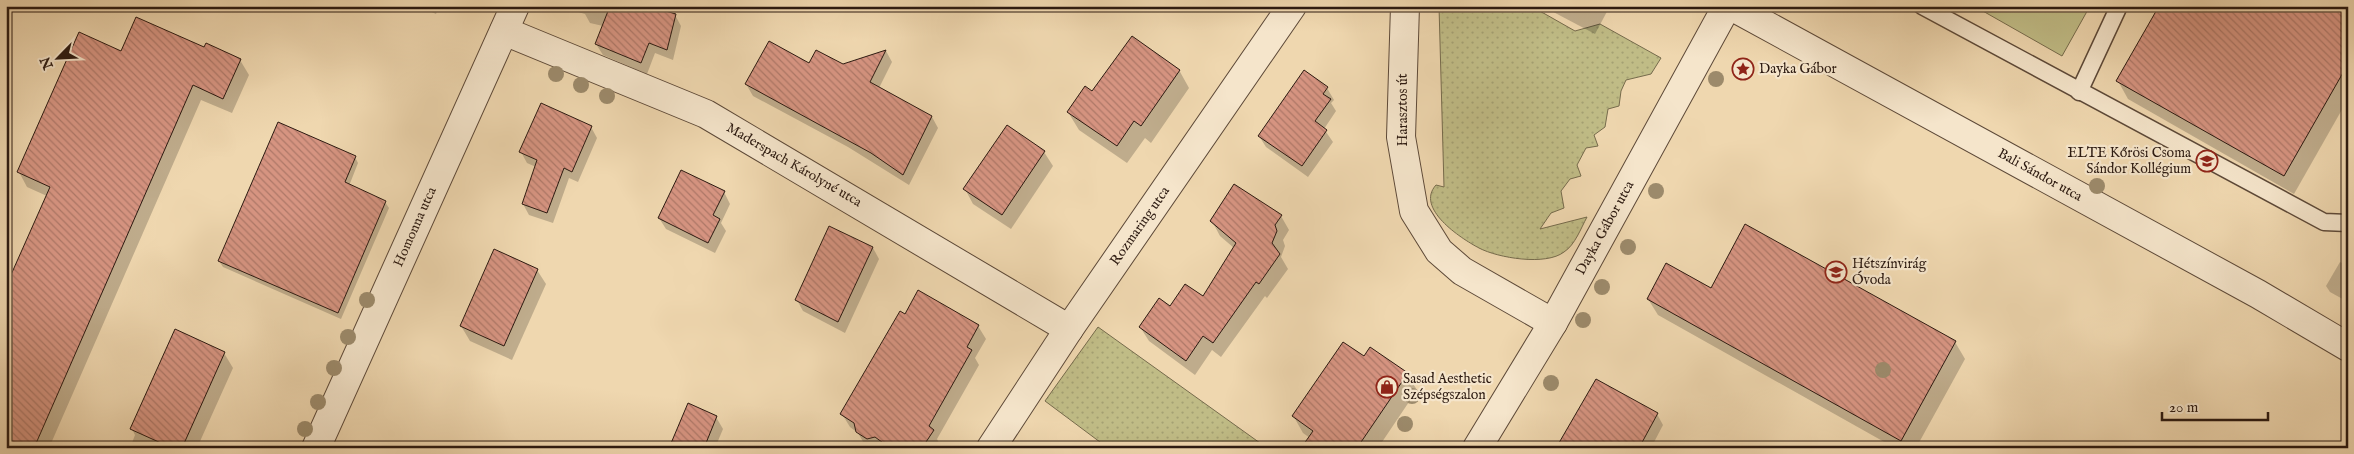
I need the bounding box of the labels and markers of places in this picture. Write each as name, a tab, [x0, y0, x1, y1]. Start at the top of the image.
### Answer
place icon: Dayka Gábor	[1731, 57, 1755, 81]
place label: Dayka Gábor	[1759, 60, 1837, 78]
place label: ELTE Kőrösi Csoma Sándor Kollégium	[2068, 144, 2192, 178]
school or university icon: ELTE Kőrösi Csoma Sándor Kollégium	[2195, 149, 2219, 173]
place label: Hétszínvirág Óvoda	[1852, 255, 1927, 289]
school or university icon: Hétszínvirág Óvoda	[1824, 260, 1848, 284]
place label: Sasad Aesthetic Szépségszalon	[1403, 370, 1492, 404]
shop icon: Sasad Aesthetic Szépségszalon	[1375, 375, 1399, 399]

